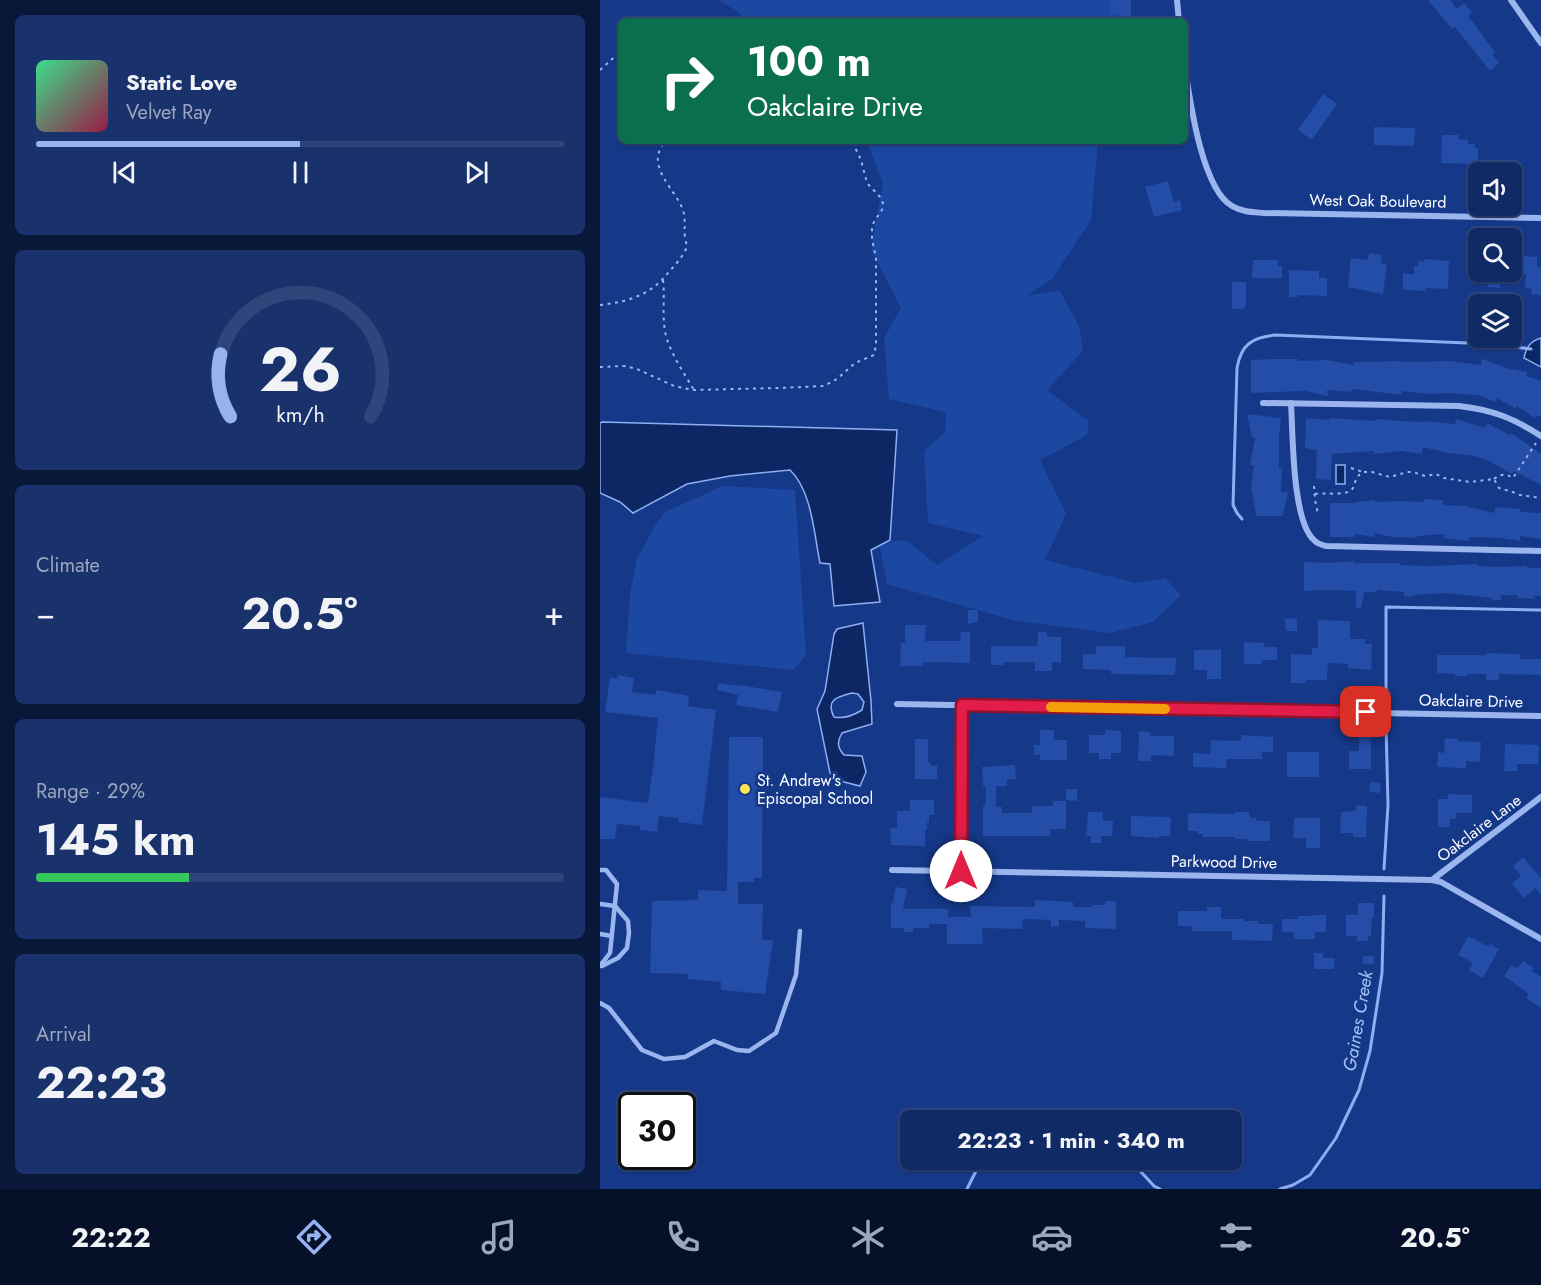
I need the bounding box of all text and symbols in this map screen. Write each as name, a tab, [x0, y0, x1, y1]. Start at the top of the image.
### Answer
text: 100 m	[747, 31, 871, 92]
icon: right	[648, 42, 726, 120]
text: Static Love	[126, 66, 237, 98]
text: Oakclaire Drive	[747, 87, 923, 126]
text: Velvet Ray	[126, 98, 212, 127]
icon: previous	[108, 156, 141, 189]
icon: pause	[284, 156, 317, 189]
icon: next	[460, 156, 493, 189]
map controls	[1468, 162, 1522, 348]
button: sound	[1468, 162, 1522, 216]
street label: West Oak Boulevard	[1309, 188, 1447, 214]
button: search	[1468, 228, 1522, 282]
button: layers	[1468, 294, 1522, 348]
text: 26	[259, 324, 341, 414]
text: km/h	[276, 399, 324, 430]
text: Climate	[36, 551, 100, 580]
text: 20.5°	[241, 581, 358, 646]
text: −	[36, 590, 55, 637]
text: +	[544, 590, 564, 637]
pin	[1340, 686, 1391, 737]
street label: Oakclaire Drive	[1419, 689, 1523, 713]
icon: arrive	[1349, 695, 1382, 728]
place label: St. Andrew's Episcopal School	[757, 769, 873, 810]
text: Range · 29%	[36, 777, 145, 806]
marker: St. Andrew's Episcopal School	[738, 782, 752, 796]
street label: Oakclaire Lane	[1432, 789, 1526, 867]
text: 145 km	[36, 807, 196, 872]
position arrow	[929, 839, 993, 903]
street label: Parkwood Drive	[1171, 850, 1277, 874]
water label: Gaines Creek	[1336, 967, 1380, 1073]
text: Arrival	[36, 1020, 91, 1049]
text: 22:23	[36, 1050, 167, 1115]
speed limit sign: 30	[618, 1092, 696, 1170]
text: 22:23 · 1 min · 340 m	[957, 1124, 1185, 1156]
icon: directions	[293, 1216, 335, 1258]
icon: music	[478, 1216, 520, 1258]
icon: phone	[662, 1216, 704, 1258]
icon: climate	[847, 1216, 889, 1258]
icon: car	[1031, 1216, 1073, 1258]
icon: filters	[1215, 1216, 1257, 1258]
text: 22:22	[71, 1218, 151, 1257]
text: 20.5°	[1400, 1218, 1470, 1257]

